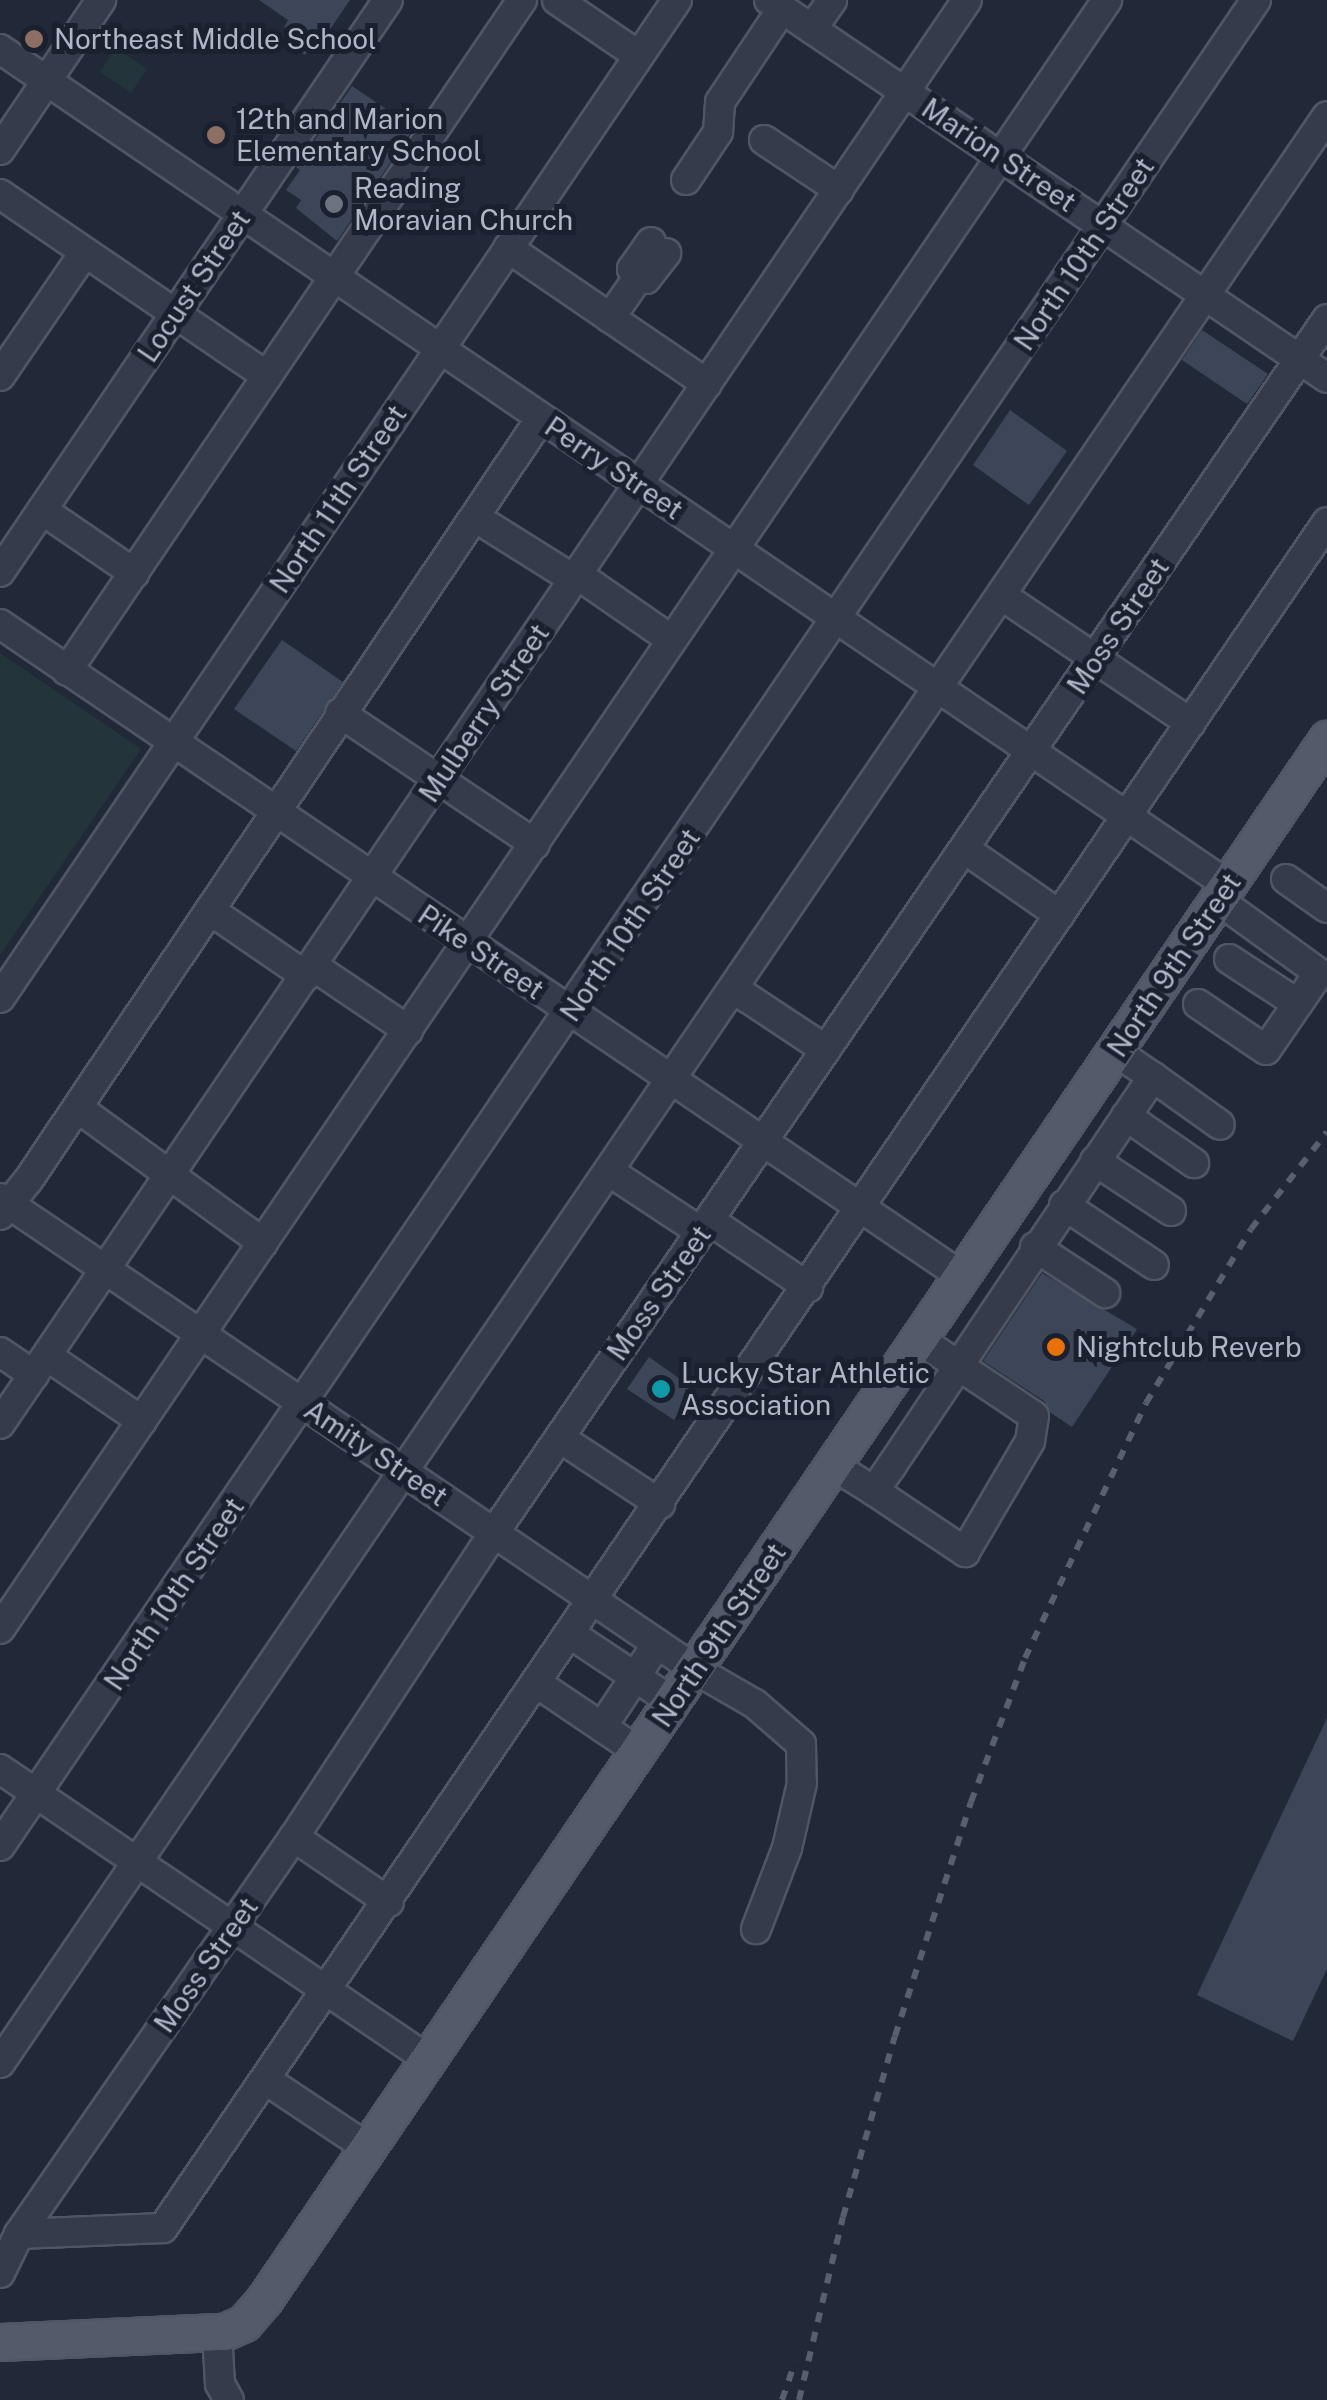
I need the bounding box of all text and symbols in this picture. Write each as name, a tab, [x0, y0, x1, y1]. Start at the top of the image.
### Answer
place label: Northeast Middle School	[54, 22, 377, 56]
marker: Northeast Middle School	[23, 28, 45, 50]
street label: Marion Street	[916, 91, 1082, 219]
place label: 12th and Marion Elementary School	[236, 102, 482, 168]
marker: 12th and Marion Elementary School	[205, 124, 227, 146]
street label: North 10th Street	[1007, 151, 1161, 357]
place label: Reading Moravian Church	[354, 171, 573, 237]
marker: Reading Moravian Church	[323, 193, 345, 215]
street label: Locust Street	[131, 204, 257, 368]
street label: North 11th Street	[263, 399, 413, 599]
street label: Perry Street	[539, 410, 689, 526]
street label: Moss Street	[1060, 551, 1176, 701]
street label: Mulberry Street	[412, 617, 556, 809]
street label: North 10th Street	[553, 822, 707, 1028]
street label: North 9th Street	[1100, 867, 1248, 1063]
street label: Pike Street	[412, 898, 550, 1006]
street label: Moss Street	[600, 1219, 718, 1367]
place label: Nightclub Reverb	[1076, 1330, 1302, 1364]
marker: Nightclub Reverb	[1045, 1336, 1067, 1358]
place label: Lucky Star Athletic Association	[681, 1356, 930, 1422]
marker: Lucky Star Athletic Association	[650, 1378, 672, 1400]
street label: Amity Street	[298, 1393, 454, 1513]
street label: North 10th Street	[97, 1491, 251, 1697]
street label: North 9th Street	[645, 1537, 793, 1733]
street label: Moss Street	[147, 1891, 265, 2039]

